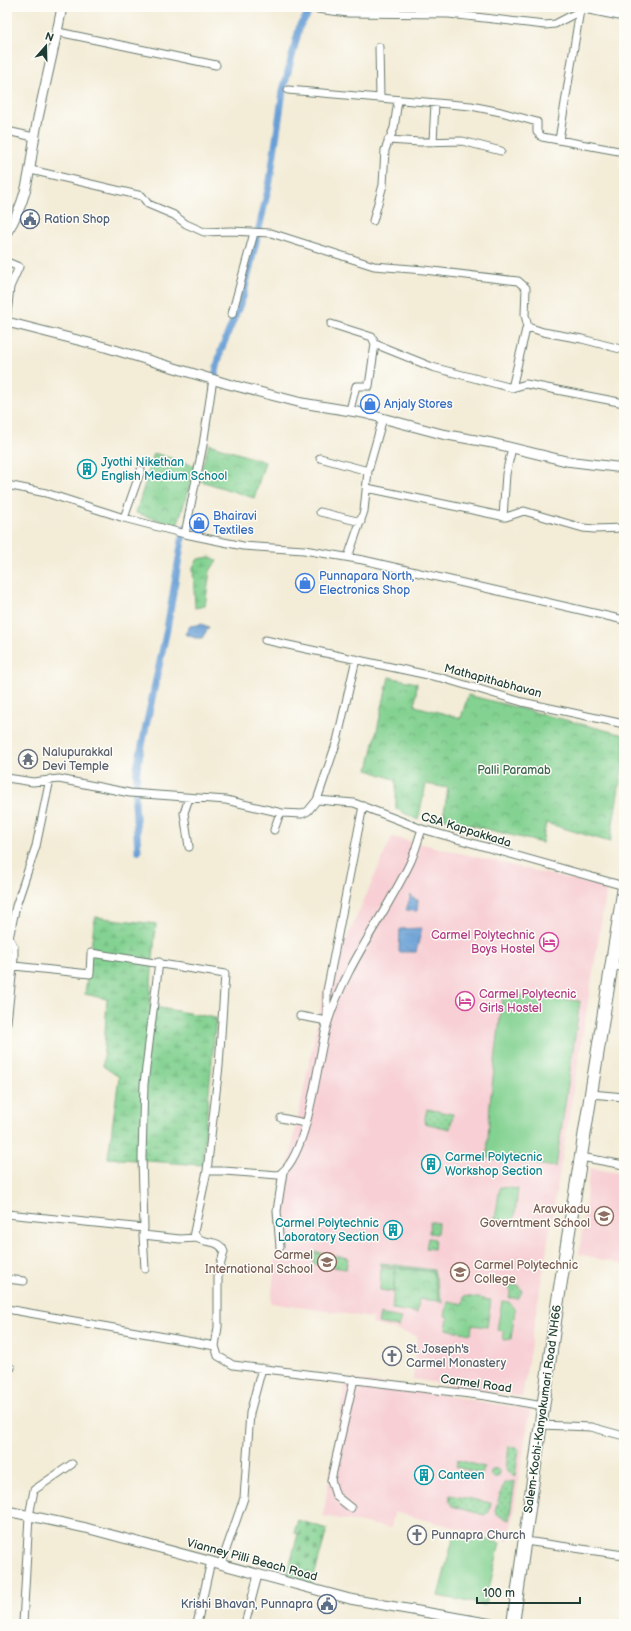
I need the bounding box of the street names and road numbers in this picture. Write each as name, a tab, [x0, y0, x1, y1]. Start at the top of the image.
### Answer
street label: Mathapithabhavan	[443, 661, 544, 701]
street label: CSA Kappakkada	[419, 809, 513, 851]
street label: Salem-Kochi-Kanyakumari Road NH66	[521, 1304, 565, 1514]
street label: Carmel Road	[439, 1372, 513, 1396]
street label: Vianney Pilli Beach Road	[185, 1535, 319, 1585]

